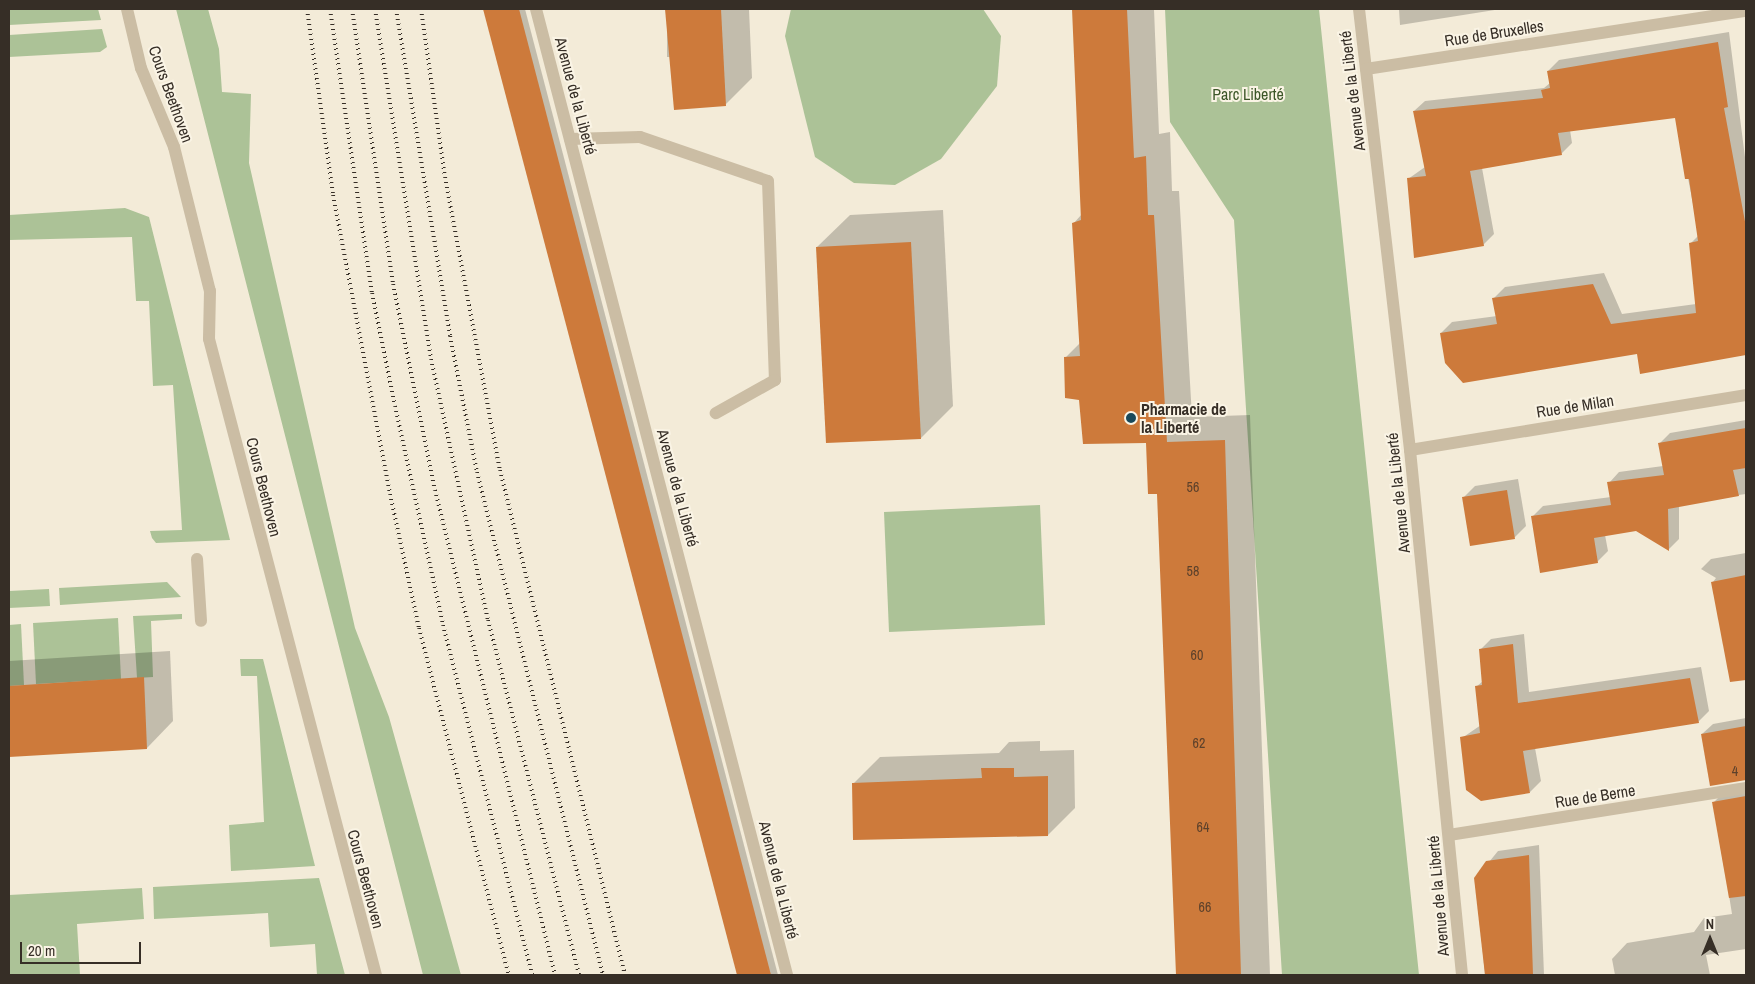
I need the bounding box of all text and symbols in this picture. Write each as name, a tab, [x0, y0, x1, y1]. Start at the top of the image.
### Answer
street label: Rue de Bruxelles	[1443, 16, 1545, 50]
street label: Avenue de la Liberté	[1335, 30, 1369, 152]
street label: Avenue de la Liberté	[551, 35, 601, 157]
street label: Cours Beethoven	[145, 43, 197, 145]
park label: Parc Liberté	[1212, 84, 1284, 104]
street label: Rue de Milan	[1535, 390, 1615, 422]
place label: Pharmacie de la Liberté	[1141, 399, 1226, 437]
marker: Pharmacie de la Liberté	[1125, 412, 1137, 424]
street label: Avenue de la Liberté	[653, 427, 703, 549]
street label: Avenue de la Liberté	[1382, 432, 1414, 554]
street label: Cours Beethoven	[242, 435, 286, 539]
house number: 56	[1187, 479, 1199, 495]
house number: 58	[1187, 563, 1199, 579]
house number: 60	[1191, 647, 1203, 663]
house number: 62	[1193, 735, 1205, 751]
house number: 4	[1732, 763, 1738, 779]
street label: Rue de Berne	[1554, 780, 1636, 812]
street label: Avenue de la Liberté	[755, 819, 803, 941]
house number: 64	[1197, 819, 1209, 835]
street label: Cours Beethoven	[344, 828, 388, 930]
street label: Avenue de la Liberté	[1423, 835, 1453, 957]
house number: 66	[1199, 899, 1211, 915]
north arrow	[1685, 914, 1735, 964]
text: N	[1706, 915, 1714, 933]
scale bar	[22, 932, 144, 964]
text: 20 m	[28, 940, 55, 961]

